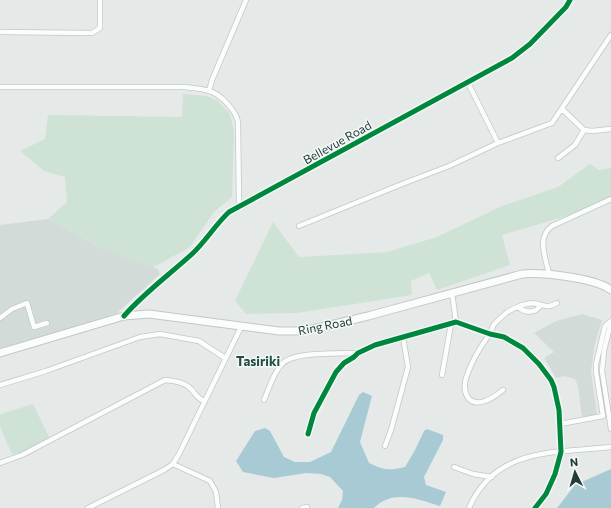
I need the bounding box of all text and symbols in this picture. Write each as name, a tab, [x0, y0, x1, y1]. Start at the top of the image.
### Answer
street label: Bellevue Road	[300, 117, 374, 167]
street label: Ring Road	[297, 313, 353, 337]
district label: Tasiriki	[236, 353, 280, 369]
north arrow	[555, 452, 595, 492]
text: N	[569, 455, 579, 468]

